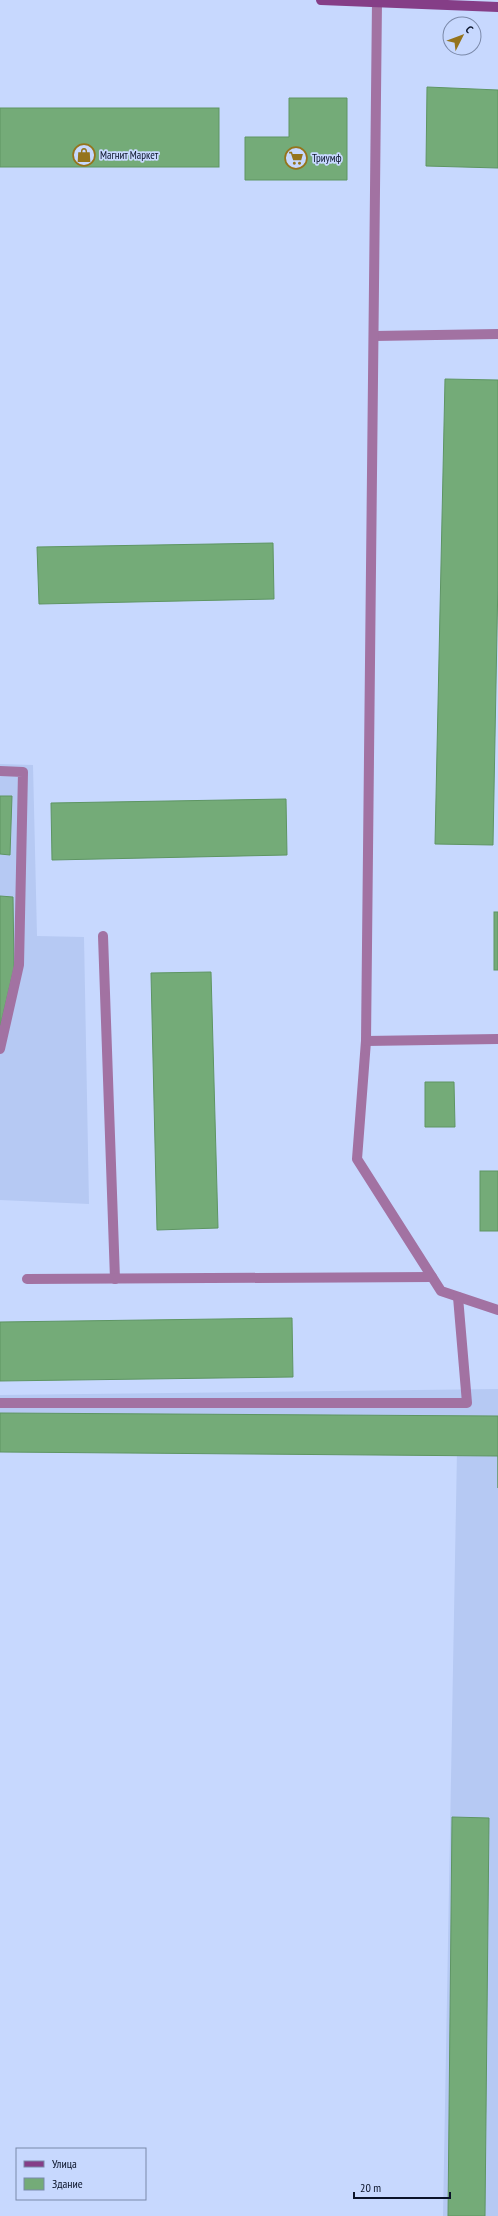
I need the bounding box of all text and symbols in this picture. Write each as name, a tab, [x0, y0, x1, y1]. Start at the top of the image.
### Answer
north arrow	[442, 16, 482, 56]
text: С	[463, 23, 476, 36]
shop icon: Магнит Маркет	[71, 142, 97, 168]
supermarket icon: Триумф	[283, 145, 309, 171]
place label: Магнит Маркет	[100, 148, 159, 162]
place label: Триумф	[312, 151, 341, 165]
legend	[16, 2148, 146, 2200]
text: Улица	[52, 2156, 77, 2171]
scale bar	[354, 2174, 450, 2200]
text: Здание	[52, 2176, 83, 2191]
text: 20 m	[360, 2180, 381, 2195]

